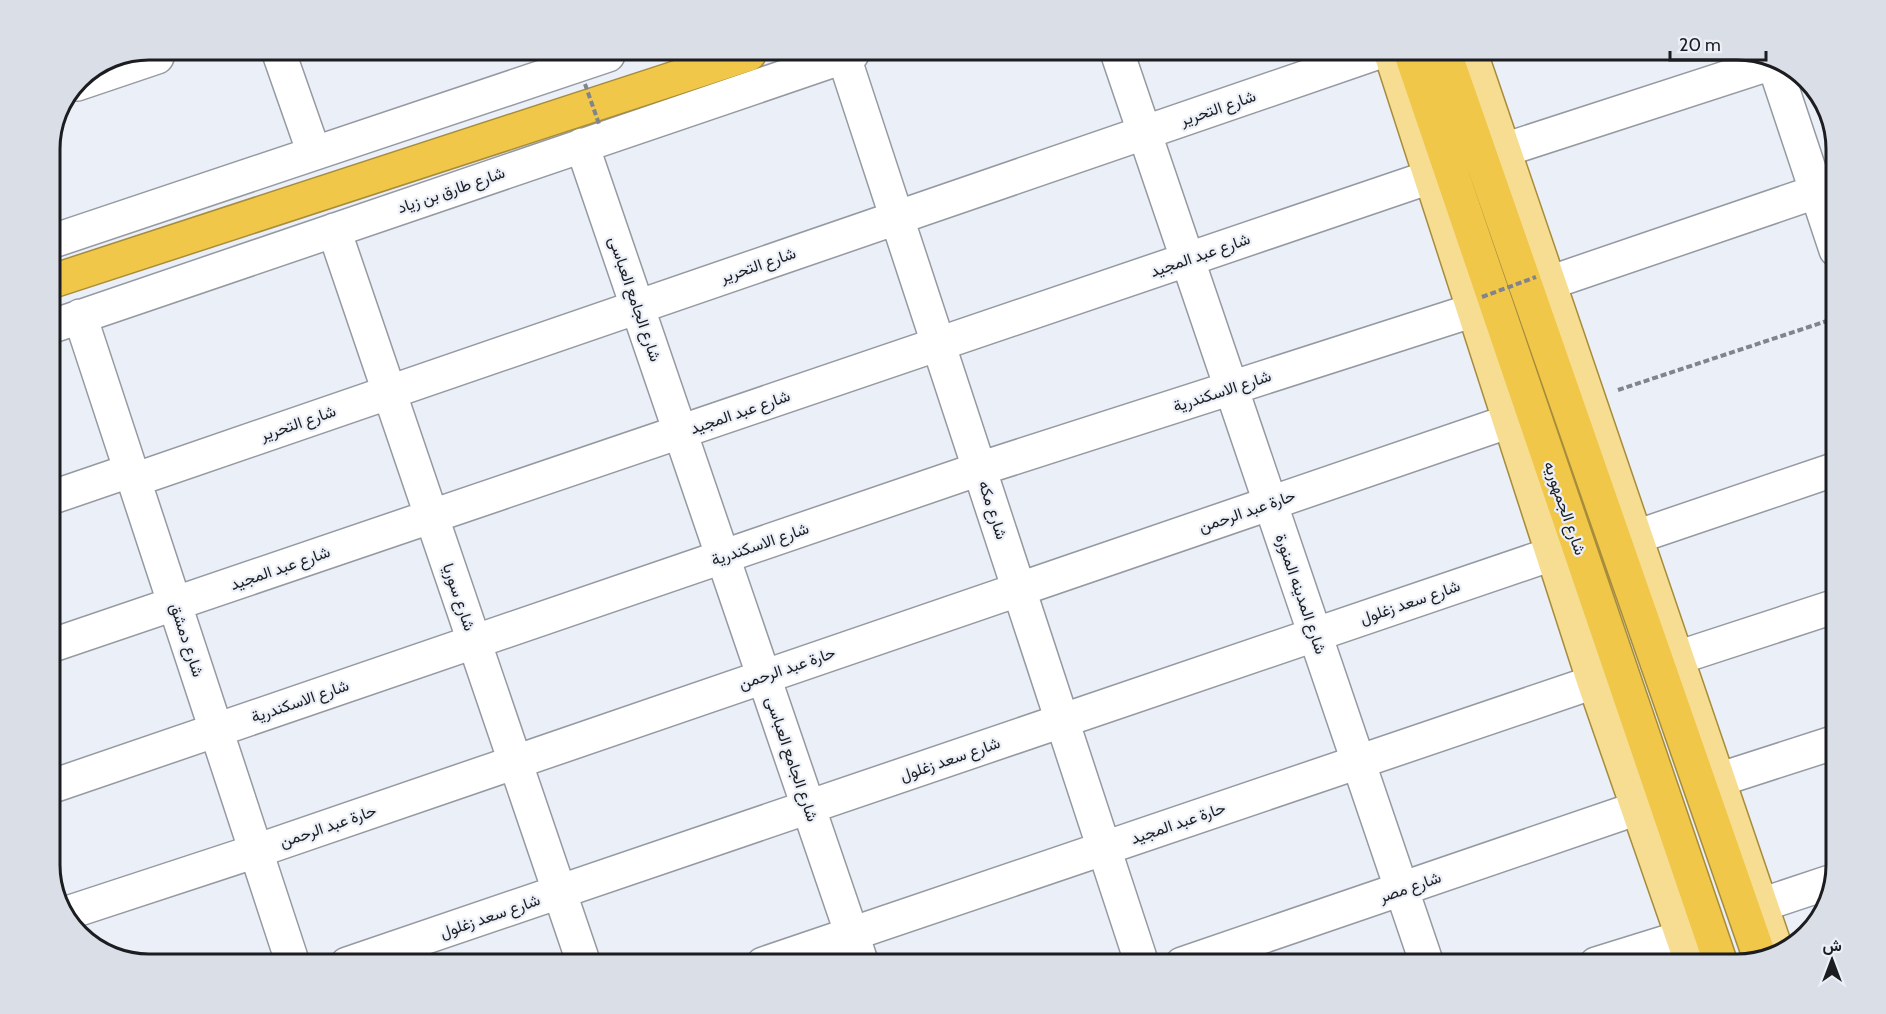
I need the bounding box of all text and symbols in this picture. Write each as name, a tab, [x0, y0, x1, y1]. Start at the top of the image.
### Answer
scale bar	[1670, 24, 1766, 62]
text: 20 m	[1679, 34, 1721, 56]
street label: شارع التحرير	[1177, 86, 1259, 132]
street label: شارع طارق بن زياد	[395, 163, 508, 219]
street label: شارع عبد المجيد	[1148, 229, 1253, 283]
street label: شارع الجامع العباسى	[603, 234, 665, 365]
street label: شارع التحرير	[717, 243, 799, 289]
street label: شارع الاسكندرية	[1171, 366, 1274, 418]
street label: شارع عبد المجيد	[688, 386, 793, 440]
street label: شارع التحرير	[257, 401, 339, 447]
street label: شارع الجمهوريه	[1538, 459, 1590, 558]
street label: شارع مكه	[973, 478, 1011, 542]
street label: حارة عبد الرحمن	[1196, 486, 1298, 537]
street label: شارع الاسكندرية	[709, 518, 812, 571]
street label: شارع المدينه المنورة	[1270, 531, 1330, 657]
street label: شارع عبد المجيد	[228, 542, 333, 596]
street label: شارع سوريا	[437, 561, 479, 634]
street label: شارع سعد زغلول	[1357, 576, 1463, 630]
street label: شارع دمشق	[164, 601, 208, 680]
street label: حارة عبد الرحمن	[736, 643, 838, 694]
street label: شارع الاسكندرية	[249, 675, 352, 728]
street label: شارع الجامع العباسى	[760, 694, 822, 825]
street label: شارع سعد زغلول	[897, 733, 1003, 787]
street label: حارة عبد المجيد	[1128, 798, 1228, 849]
street label: حارة عبد الرحمن	[277, 801, 379, 852]
street label: شارع مصر	[1376, 868, 1444, 909]
street label: شارع سعد زغلول	[437, 890, 543, 944]
north arrow	[1802, 930, 1862, 990]
text: ش	[1822, 936, 1842, 955]

